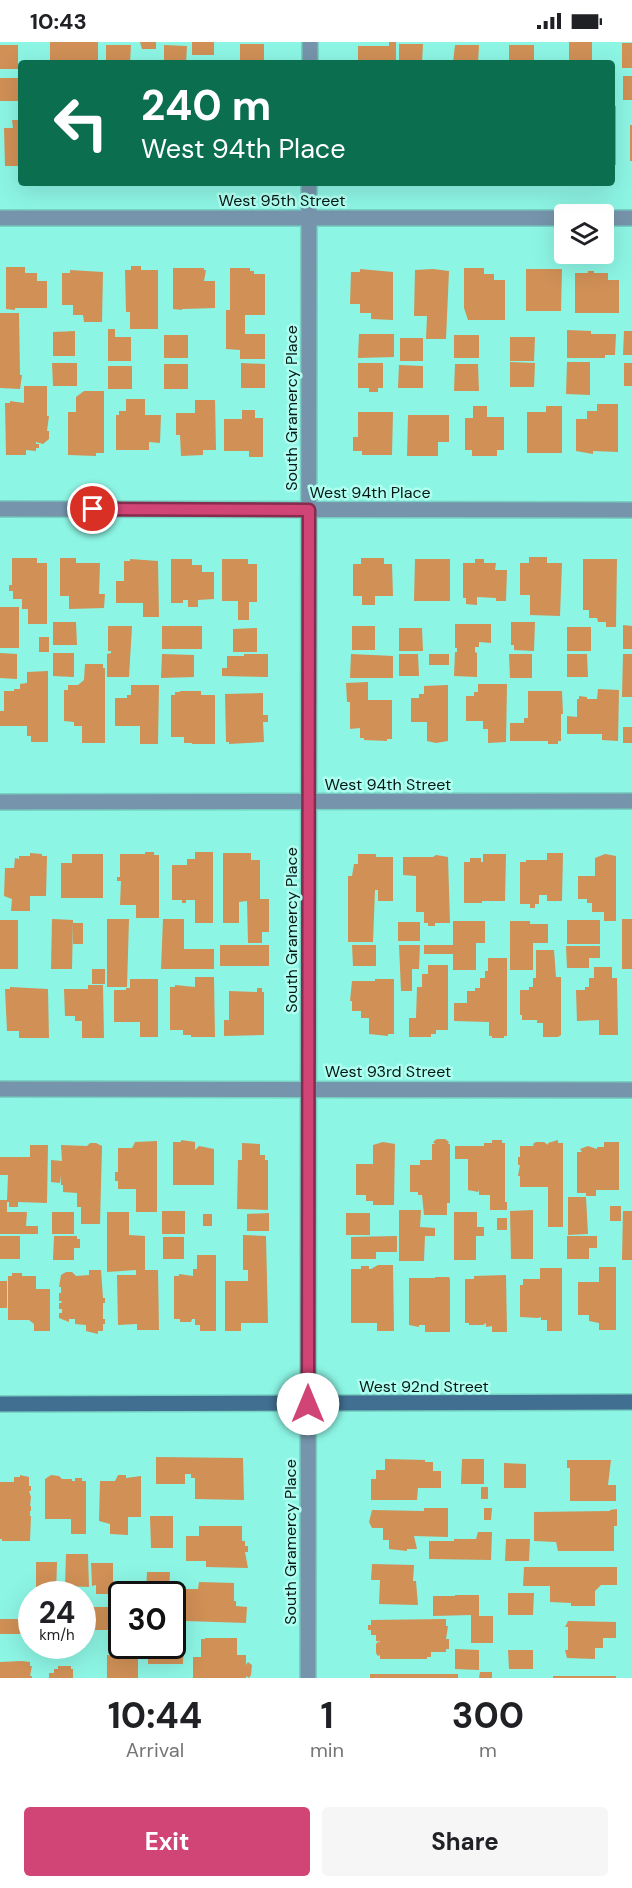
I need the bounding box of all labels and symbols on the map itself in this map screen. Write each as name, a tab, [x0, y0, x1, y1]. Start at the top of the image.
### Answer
street label: West 95th Street	[219, 190, 345, 211]
street label: South Gramercy Place	[281, 325, 302, 491]
street label: West 94th Place	[309, 482, 431, 503]
pin	[67, 483, 118, 534]
street label: West 94th Street	[325, 774, 451, 795]
street label: South Gramercy Place	[281, 847, 302, 1013]
street label: West 93rd Street	[325, 1061, 451, 1082]
position arrow	[276, 1372, 340, 1436]
street label: West 92nd Street	[359, 1376, 489, 1397]
street label: South Gramercy Place	[280, 1459, 301, 1625]
speed limit sign: 30	[108, 1581, 186, 1659]

